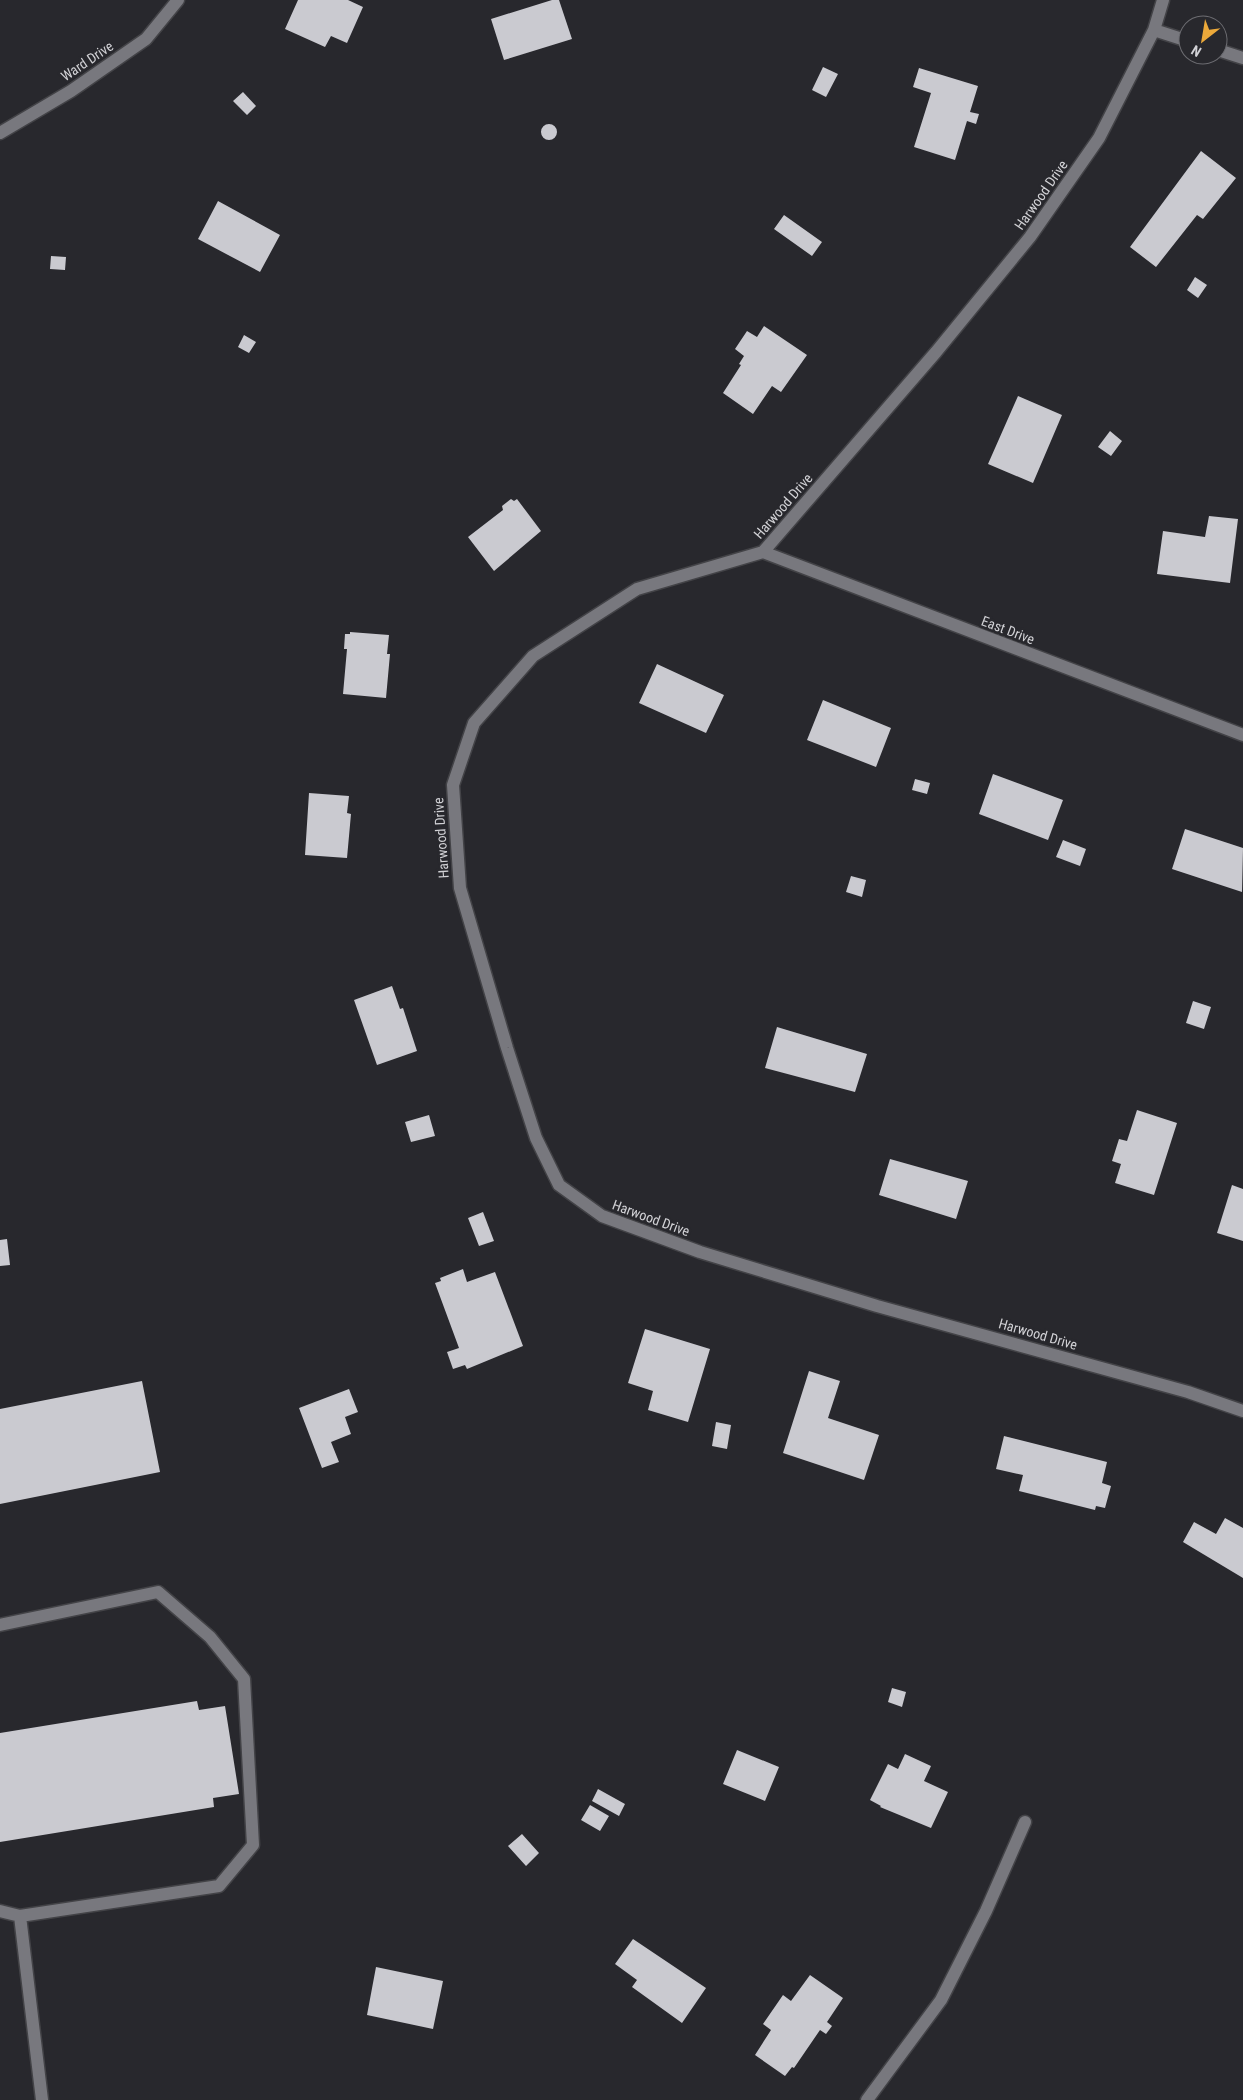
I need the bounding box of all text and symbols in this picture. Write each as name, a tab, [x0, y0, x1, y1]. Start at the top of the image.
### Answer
north arrow	[1178, 15, 1228, 65]
street label: Ward Drive	[58, 38, 116, 84]
text: N	[1189, 42, 1204, 60]
street label: Harwood Drive	[1011, 157, 1071, 233]
street label: Harwood Drive	[750, 470, 816, 542]
street label: East Drive	[979, 613, 1037, 648]
street label: Harwood Drive	[430, 797, 452, 879]
street label: Harwood Drive	[610, 1197, 692, 1240]
street label: Harwood Drive	[997, 1315, 1080, 1353]

